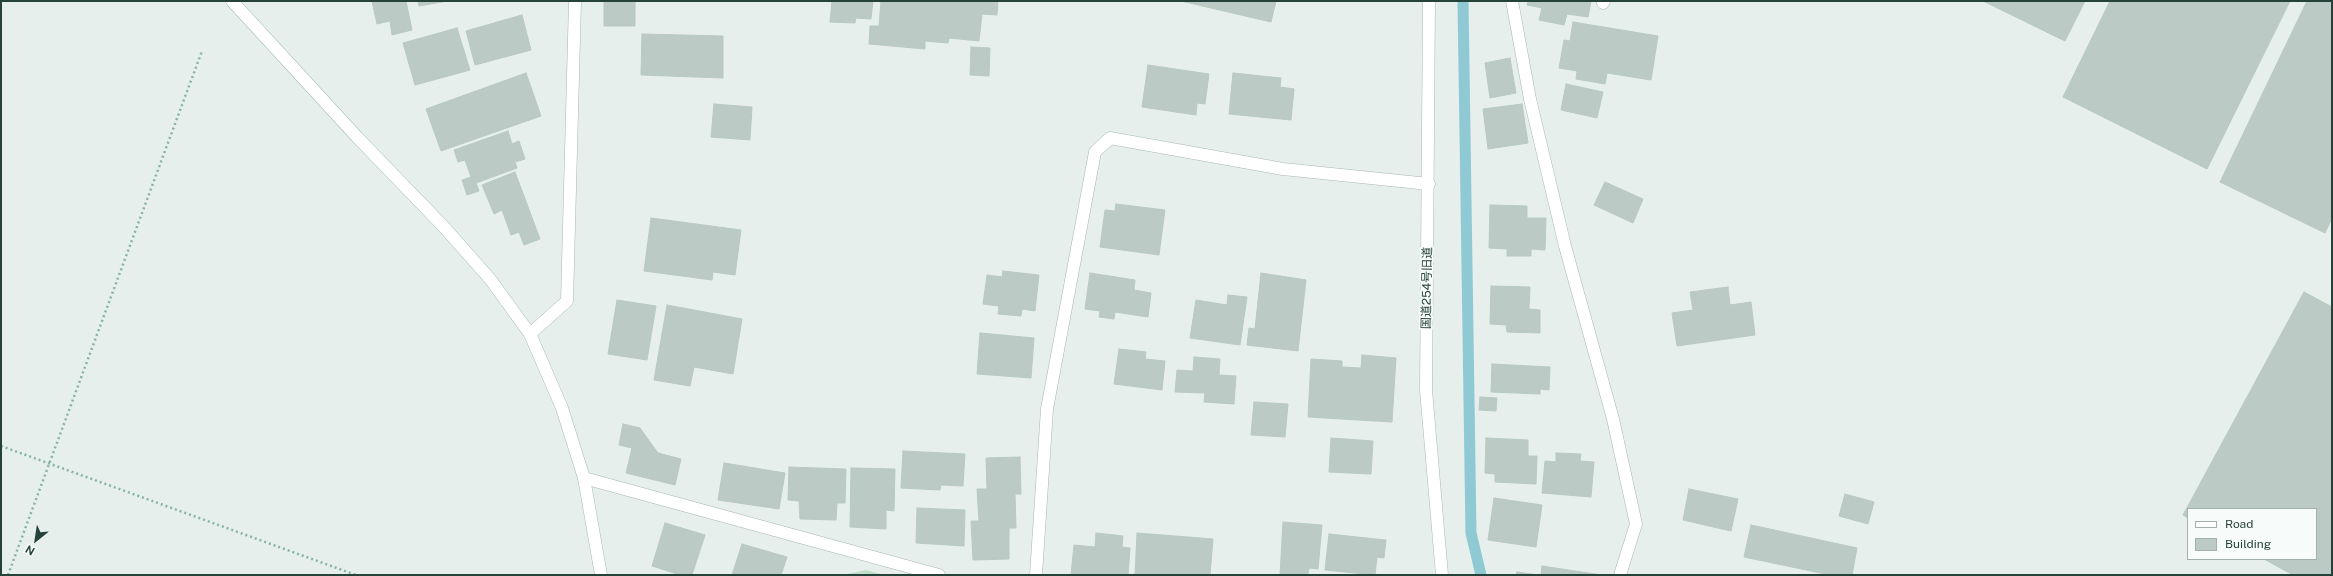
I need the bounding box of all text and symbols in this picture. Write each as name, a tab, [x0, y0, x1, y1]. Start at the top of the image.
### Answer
street label: 国道254号旧道	[1419, 247, 1435, 329]
legend	[2187, 508, 2317, 560]
text: Road	[2225, 517, 2253, 531]
north arrow	[16, 520, 56, 560]
text: Building	[2225, 537, 2271, 551]
text: N	[23, 543, 37, 558]

